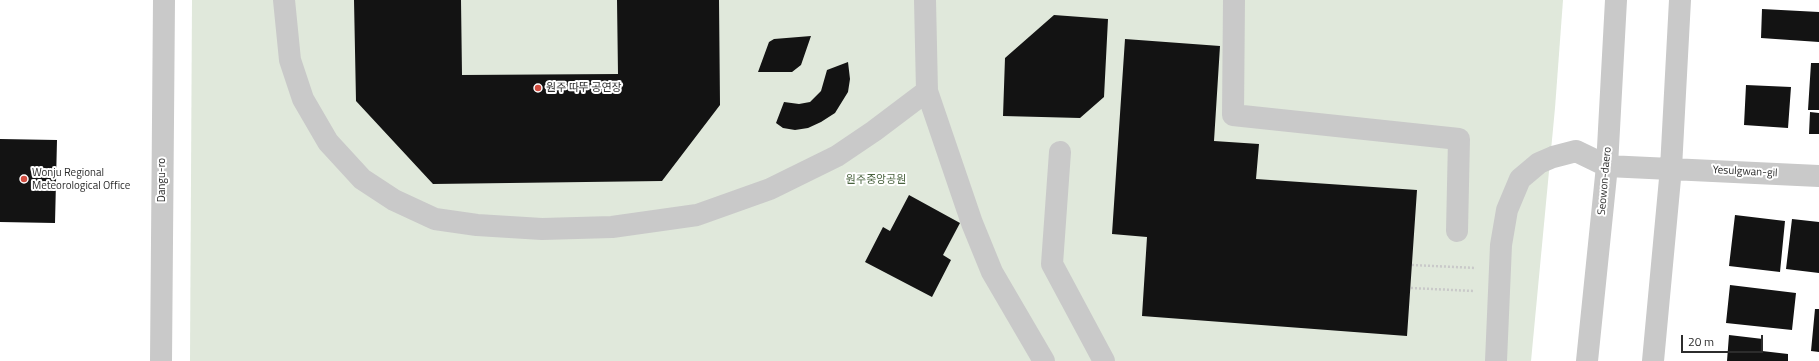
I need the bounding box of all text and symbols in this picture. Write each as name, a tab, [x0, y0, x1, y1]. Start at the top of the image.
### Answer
place label: 원주 따뚜 공연장	[546, 81, 622, 95]
marker: 원주 따뚜 공연장	[533, 83, 543, 93]
street label: Seowon-daero	[1595, 146, 1615, 216]
street label: Dangu-ro	[155, 158, 169, 202]
street label: Yesulgwan-gil	[1712, 164, 1778, 180]
place label: Wonju Regional Meteorological Office	[32, 166, 130, 192]
park label: 원주중앙공원	[846, 173, 906, 187]
marker: Wonju Regional Meteorological Office	[19, 174, 29, 184]
scale bar	[1683, 327, 1765, 353]
text: 20 m	[1688, 332, 1714, 351]

